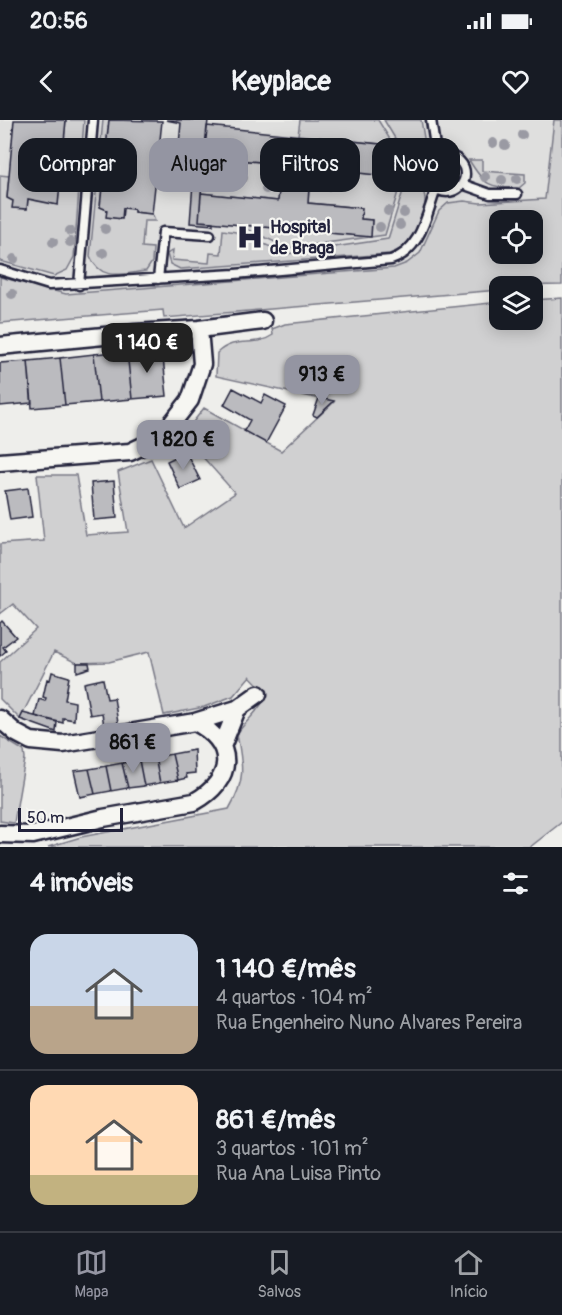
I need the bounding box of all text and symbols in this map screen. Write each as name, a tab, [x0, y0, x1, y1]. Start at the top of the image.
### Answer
text: 20:56	[30, 7, 88, 35]
icon: back	[30, 65, 63, 98]
text: Keyplace	[231, 65, 331, 98]
icon: heart	[499, 65, 532, 98]
chip: Comprar	[18, 138, 137, 192]
chip: Alugar	[149, 138, 248, 192]
chip: Filtros	[260, 138, 360, 192]
chip: Novo	[372, 138, 460, 192]
map controls	[489, 210, 543, 330]
button: locate	[489, 210, 543, 264]
place label: Hospital de Braga	[270, 216, 335, 260]
hospital icon: Hospital de Braga	[235, 222, 265, 252]
button: layers	[489, 276, 543, 330]
pin: 1 140 €	[92, 323, 202, 374]
text: 1 140 €	[116, 330, 178, 355]
pin: 913 €	[280, 355, 364, 406]
text: 913 €	[299, 362, 345, 387]
pin: 1 820 €	[128, 420, 238, 471]
text: 1 820 €	[151, 427, 215, 452]
pin: 861 €	[91, 723, 175, 774]
text: 861 €	[109, 730, 157, 755]
scale bar	[18, 805, 123, 832]
text: 50 m	[27, 808, 64, 828]
text: 4 imóveis	[30, 867, 133, 899]
icon: filters	[499, 867, 532, 900]
text: 1 140 €/mês	[216, 953, 356, 985]
icon: home	[78, 958, 150, 1030]
text: 4 quartos · 104 m²	[216, 985, 373, 1010]
text: Rua Engenheiro Nuno Alvares Pereira	[216, 1010, 522, 1035]
text: 861 €/mês	[216, 1104, 335, 1136]
icon: home	[78, 1109, 150, 1181]
text: 3 quartos · 101 m²	[216, 1136, 368, 1161]
text: Rua Ana Luisa Pinto	[216, 1161, 381, 1186]
tab: Mapa	[74, 1246, 108, 1302]
tab: Salvos	[257, 1246, 301, 1302]
tab: Início	[450, 1246, 487, 1302]

